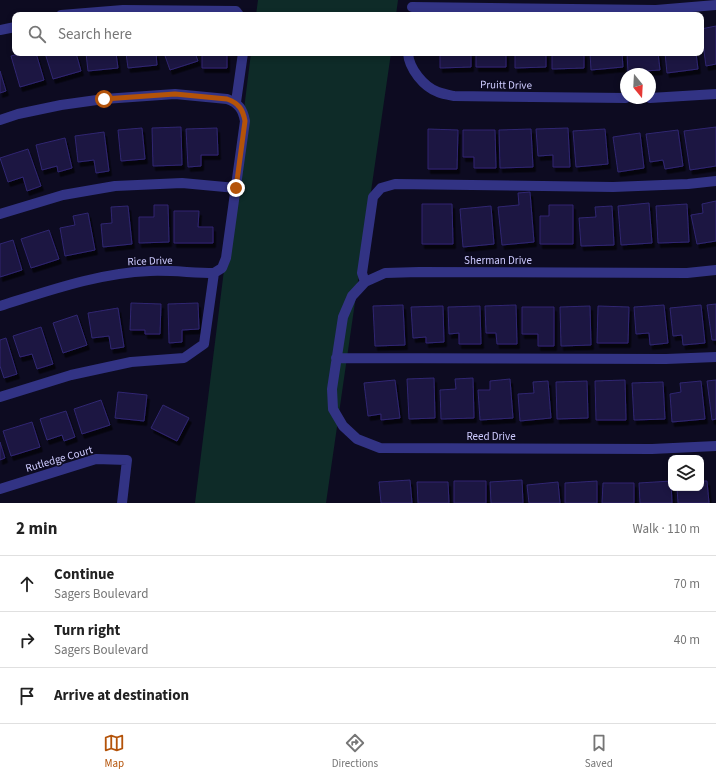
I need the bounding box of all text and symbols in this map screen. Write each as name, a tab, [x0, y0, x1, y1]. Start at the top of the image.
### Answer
search box	[12, 12, 704, 56]
icon: search	[26, 23, 48, 45]
text: Search here	[58, 24, 132, 45]
north arrow	[620, 68, 656, 104]
street label: Pruitt Drive	[480, 77, 533, 93]
route start	[95, 90, 113, 108]
route end	[227, 179, 245, 197]
street label: Rice Drive	[127, 253, 173, 269]
street label: Sherman Drive	[464, 253, 532, 268]
street label: Reed Drive	[466, 429, 516, 444]
street label: Rutledge Court	[24, 442, 95, 476]
map controls	[668, 455, 704, 491]
button: layers	[668, 455, 704, 491]
text: 2 min	[16, 517, 57, 541]
text: Walk · 110 m	[632, 520, 700, 538]
text: Continue	[54, 564, 114, 585]
icon: ahead	[16, 573, 38, 595]
text: 70 m	[674, 575, 700, 593]
text: Sagers Boulevard	[54, 585, 148, 603]
text: Turn right	[54, 620, 120, 641]
icon: right	[16, 629, 38, 651]
text: 40 m	[674, 631, 700, 649]
text: Sagers Boulevard	[54, 641, 148, 659]
icon: arrive	[16, 685, 38, 707]
text: Arrive at destination	[54, 685, 189, 706]
tab: Map	[103, 732, 125, 771]
tab: Directions	[332, 732, 378, 771]
tab: Saved	[585, 732, 613, 771]

